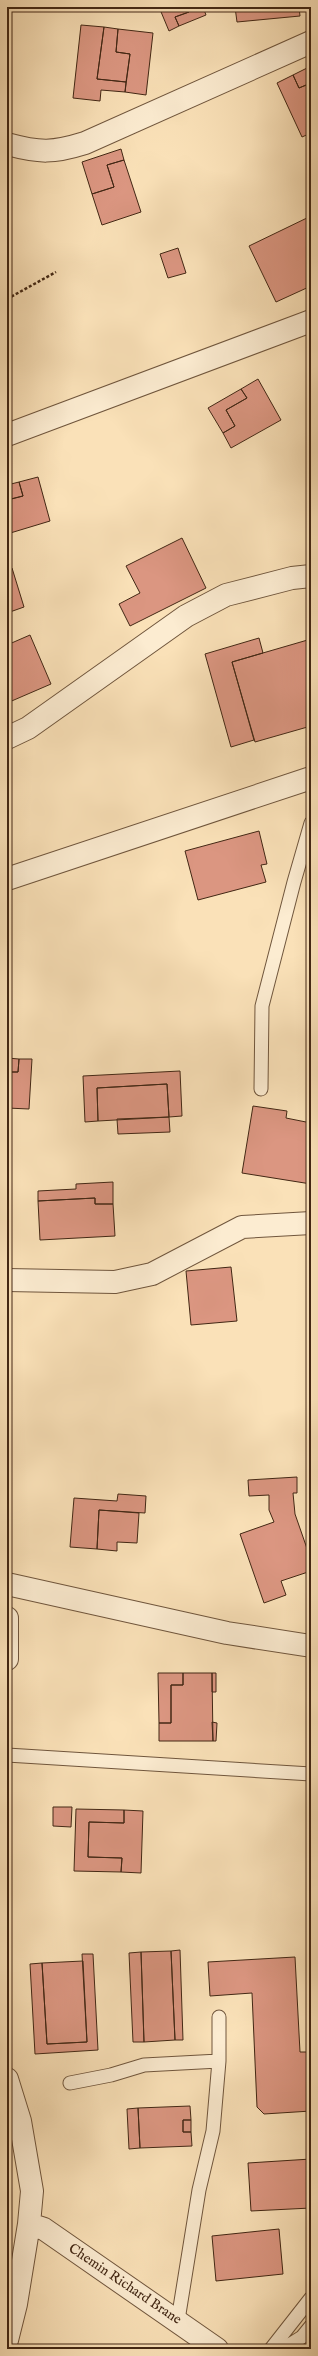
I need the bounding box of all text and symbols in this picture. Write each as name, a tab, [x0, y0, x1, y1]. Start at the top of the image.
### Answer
street label: Chemin Richard Brane	[65, 2239, 186, 2329]

